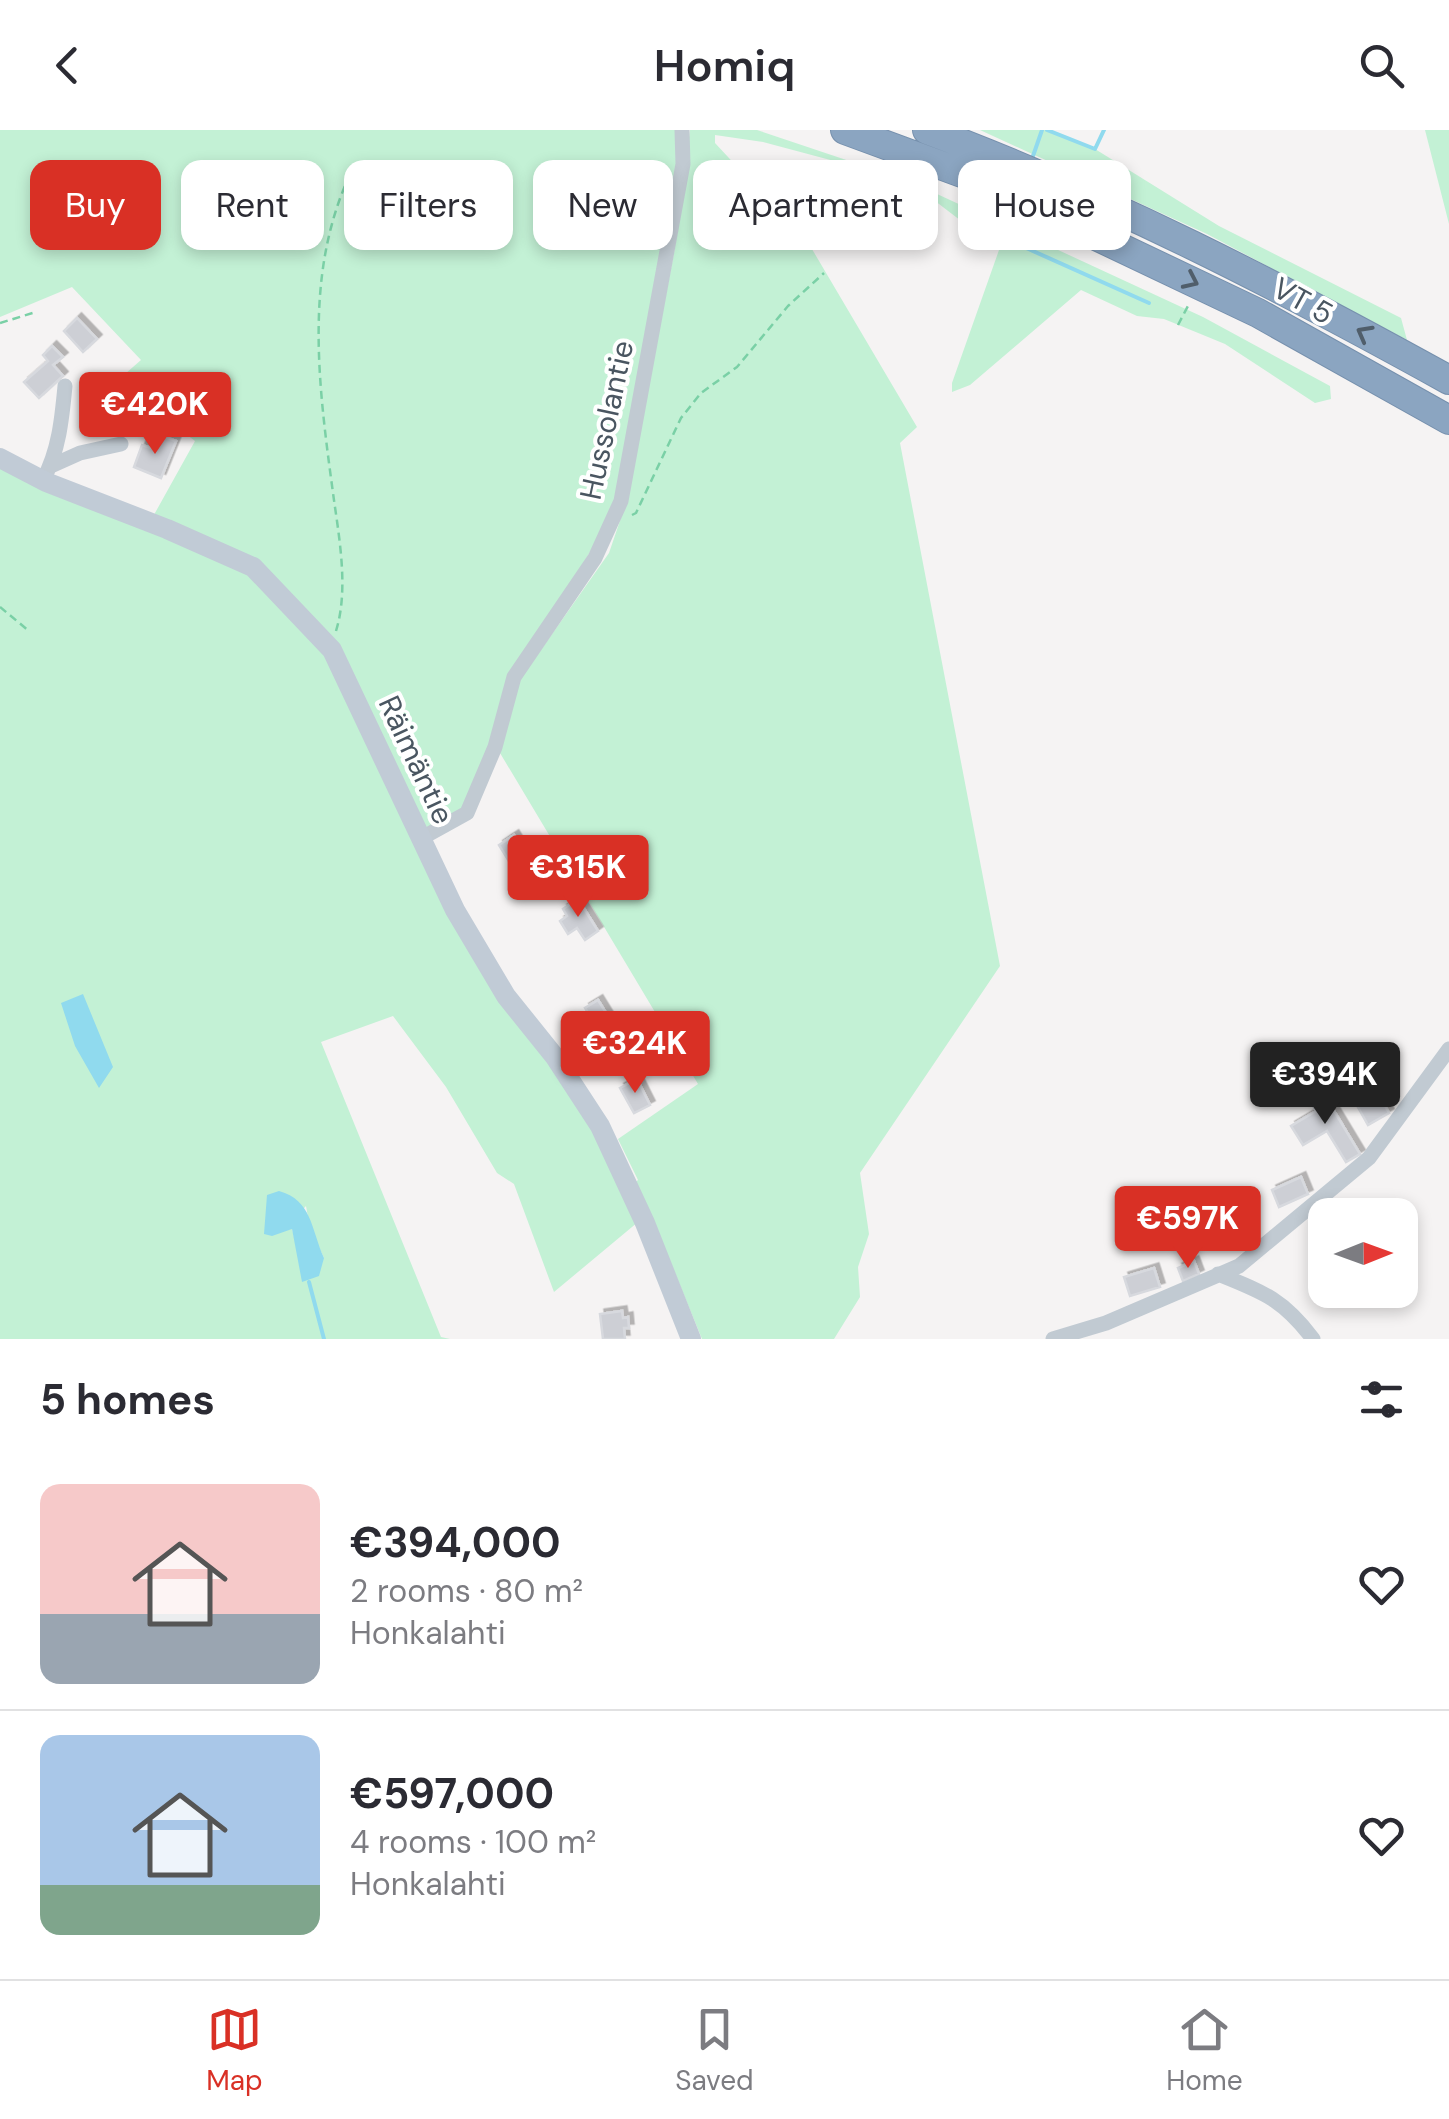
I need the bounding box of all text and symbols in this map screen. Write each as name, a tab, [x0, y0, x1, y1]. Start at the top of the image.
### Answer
text: Homiq	[654, 36, 795, 95]
icon: back	[40, 38, 95, 93]
icon: search	[1354, 38, 1409, 93]
chip: Buy	[30, 160, 161, 250]
chip: Rent	[181, 160, 324, 250]
chip: Filters	[344, 160, 513, 250]
chip: New	[533, 160, 673, 250]
chip: Apartment	[693, 160, 938, 250]
chip: House	[958, 160, 1131, 250]
one-way arrow	[1181, 268, 1199, 288]
street label: VT 5	[1266, 268, 1340, 333]
one-way arrow	[1356, 325, 1374, 345]
street label: Hussolantie	[571, 337, 642, 503]
pin: €420K	[85, 372, 225, 457]
text: €420K	[101, 383, 209, 425]
street label: Räimäntie	[370, 689, 463, 830]
pin: €315K	[508, 835, 648, 920]
text: €315K	[530, 846, 626, 888]
pin: €324K	[565, 1011, 705, 1096]
text: €324K	[583, 1022, 687, 1064]
pin: €394K	[1255, 1042, 1395, 1127]
text: €394K	[1272, 1053, 1378, 1095]
pin: €597K	[1118, 1186, 1258, 1271]
text: €597K	[1137, 1197, 1239, 1239]
north arrow	[1308, 1198, 1418, 1308]
map controls	[1308, 1198, 1418, 1308]
text: 5 homes	[40, 1372, 215, 1427]
icon: filters	[1354, 1372, 1409, 1427]
text: €394,000	[350, 1515, 561, 1570]
icon: home	[120, 1524, 240, 1644]
icon: heart	[1354, 1557, 1409, 1612]
text: 2 rooms · 80 m²	[350, 1570, 583, 1612]
text: Honkalahti	[350, 1612, 506, 1654]
text: €597,000	[350, 1766, 554, 1821]
icon: home	[120, 1775, 240, 1895]
icon: heart	[1354, 1808, 1409, 1863]
text: 4 rooms · 100 m²	[350, 1821, 596, 1863]
text: Honkalahti	[350, 1863, 506, 1905]
tab: Map	[206, 2002, 263, 2099]
tab: Saved	[675, 2002, 754, 2099]
tab: Home	[1166, 2002, 1243, 2099]

